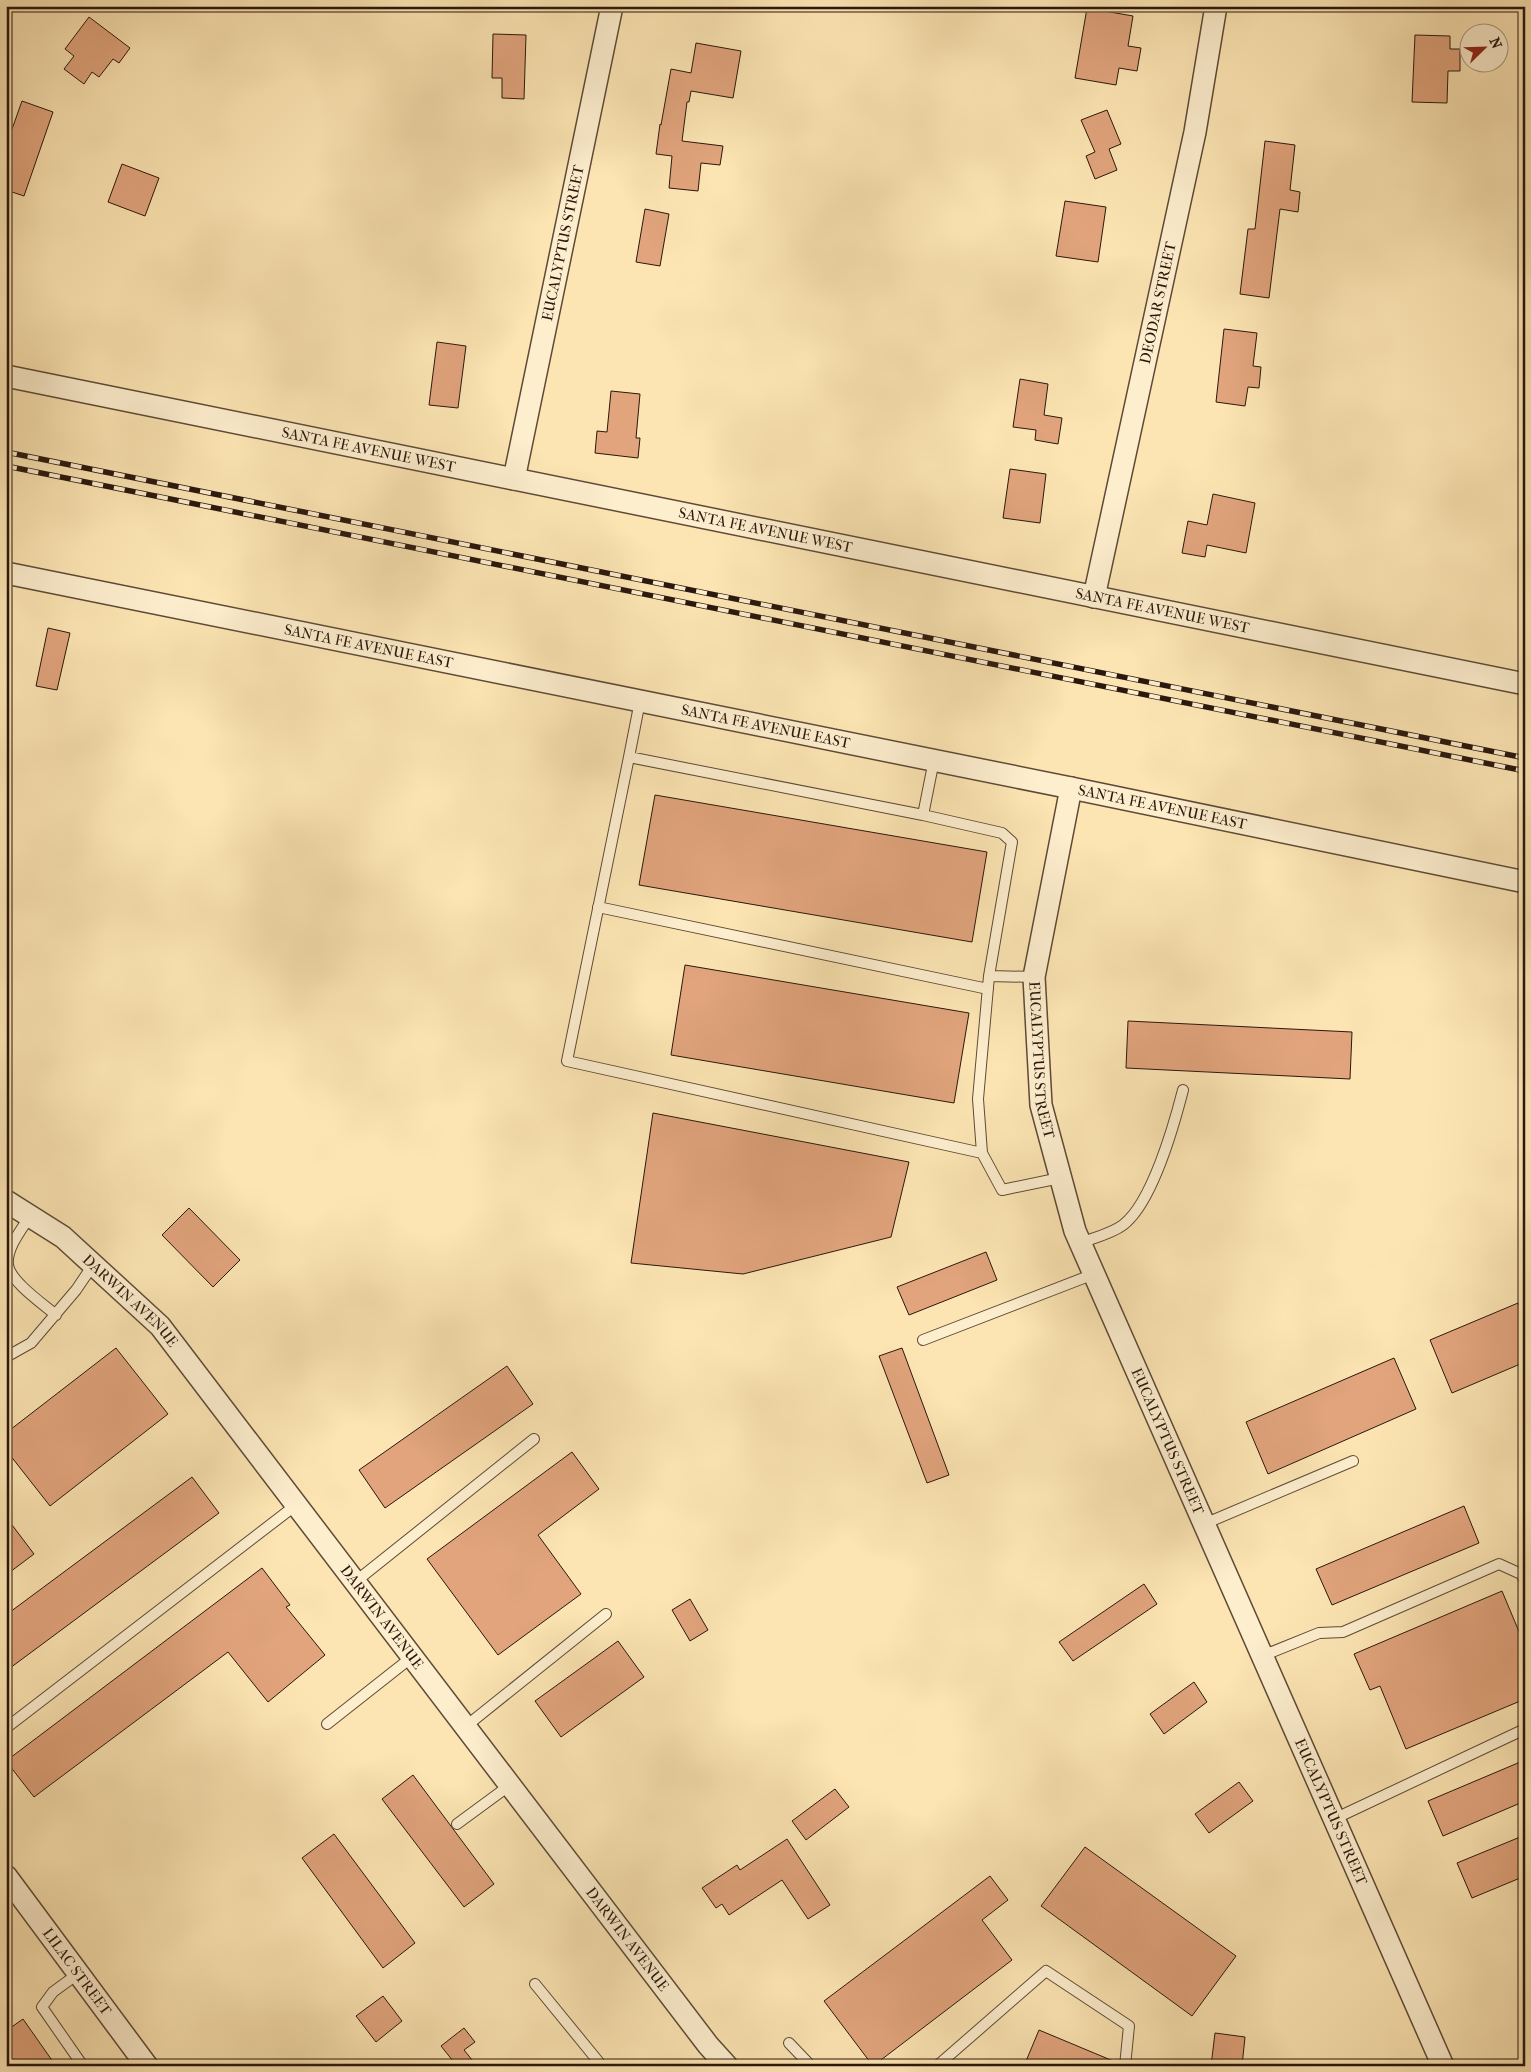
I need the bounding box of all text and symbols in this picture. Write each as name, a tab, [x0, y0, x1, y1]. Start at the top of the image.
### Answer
north arrow	[1458, 22, 1508, 72]
text: N	[1486, 35, 1506, 52]
street label: EUCALYPTUS STREET	[538, 163, 588, 322]
street label: DEODAR STREET	[1136, 239, 1180, 365]
street label: SANTA FE AVENUE WEST	[280, 423, 458, 476]
street label: SANTA FE AVENUE WEST	[677, 504, 855, 557]
street label: SANTA FE AVENUE WEST	[1074, 584, 1252, 637]
street label: SANTA FE AVENUE EAST	[283, 620, 456, 672]
street label: SANTA FE AVENUE EAST	[680, 701, 853, 752]
street label: SANTA FE AVENUE EAST	[1077, 781, 1249, 833]
street label: EUCALYPTUS STREET	[1025, 981, 1059, 1141]
street label: DARWIN AVENUE	[79, 1250, 182, 1350]
street label: EUCALYPTUS STREET	[1127, 1365, 1208, 1518]
street label: DARWIN AVENUE	[336, 1561, 427, 1673]
street label: EUCALYPTUS STREET	[1291, 1736, 1372, 1889]
street label: DARWIN AVENUE	[582, 1884, 673, 1995]
street label: LILAC STREET	[39, 1924, 116, 2019]

